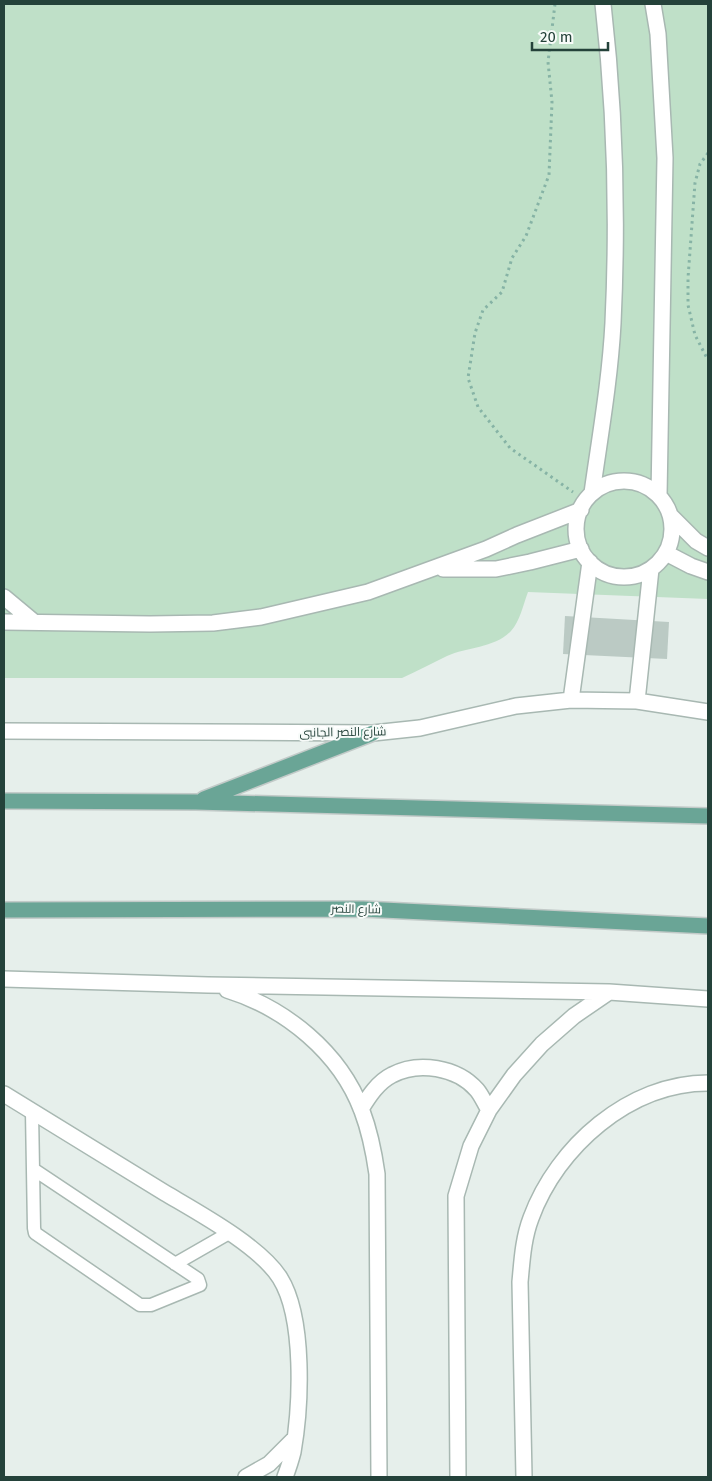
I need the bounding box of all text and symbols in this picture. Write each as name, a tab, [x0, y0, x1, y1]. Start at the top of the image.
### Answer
scale bar	[532, 20, 608, 52]
text: 20 m	[540, 28, 573, 46]
street label: شارع النصر الجانبى	[299, 724, 387, 741]
street label: شارع النصر	[330, 902, 381, 917]

